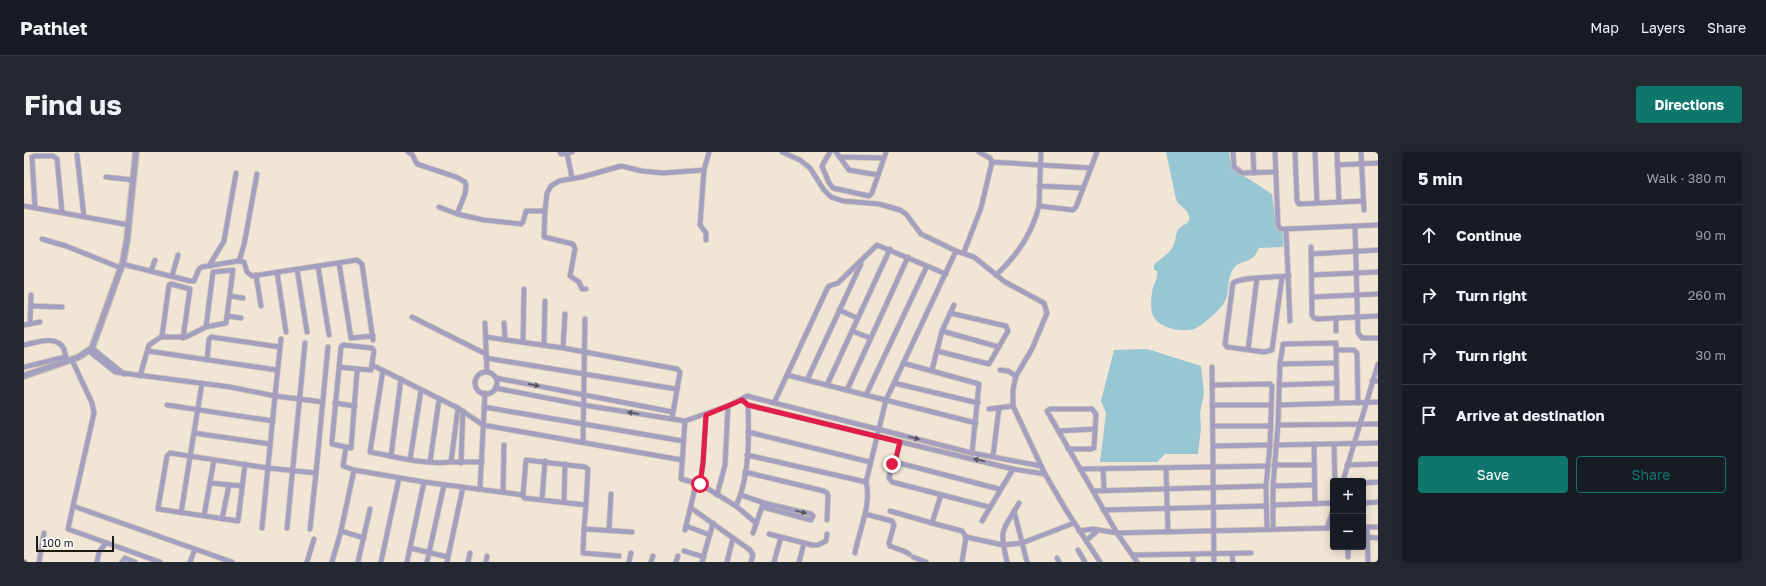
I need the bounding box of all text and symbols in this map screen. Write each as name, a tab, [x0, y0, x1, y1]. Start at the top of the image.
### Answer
text: Pathlet	[20, 16, 88, 39]
text: Map	[1590, 19, 1619, 36]
text: Layers	[1641, 19, 1685, 36]
text: Share	[1707, 19, 1746, 36]
button: Directions	[1636, 86, 1742, 123]
text: Find us	[24, 88, 122, 121]
text: 5 min	[1418, 168, 1462, 189]
text: Walk · 380 m	[1646, 170, 1726, 186]
icon: ahead	[1418, 224, 1440, 246]
text: Continue	[1456, 226, 1522, 244]
text: 90 m	[1695, 227, 1726, 243]
icon: right	[1418, 284, 1440, 306]
text: Turn right	[1456, 286, 1527, 304]
text: 260 m	[1688, 287, 1726, 303]
icon: right	[1418, 344, 1440, 366]
text: Turn right	[1456, 346, 1527, 364]
text: 30 m	[1696, 347, 1726, 363]
one-way arrow	[528, 383, 541, 389]
icon: arrive	[1418, 404, 1440, 426]
text: Arrive at destination	[1456, 406, 1605, 424]
one-way arrow	[627, 410, 639, 416]
one-way arrow	[908, 435, 920, 441]
route end	[883, 455, 901, 473]
button: Save	[1418, 456, 1568, 493]
button: Share	[1576, 456, 1726, 493]
one-way arrow	[973, 457, 985, 463]
route start	[691, 475, 709, 493]
map controls	[1330, 478, 1366, 550]
button: +	[1330, 478, 1366, 514]
one-way arrow	[796, 509, 808, 515]
button: −	[1330, 514, 1366, 550]
scale bar	[36, 534, 114, 553]
text: 100 m	[42, 536, 73, 549]

